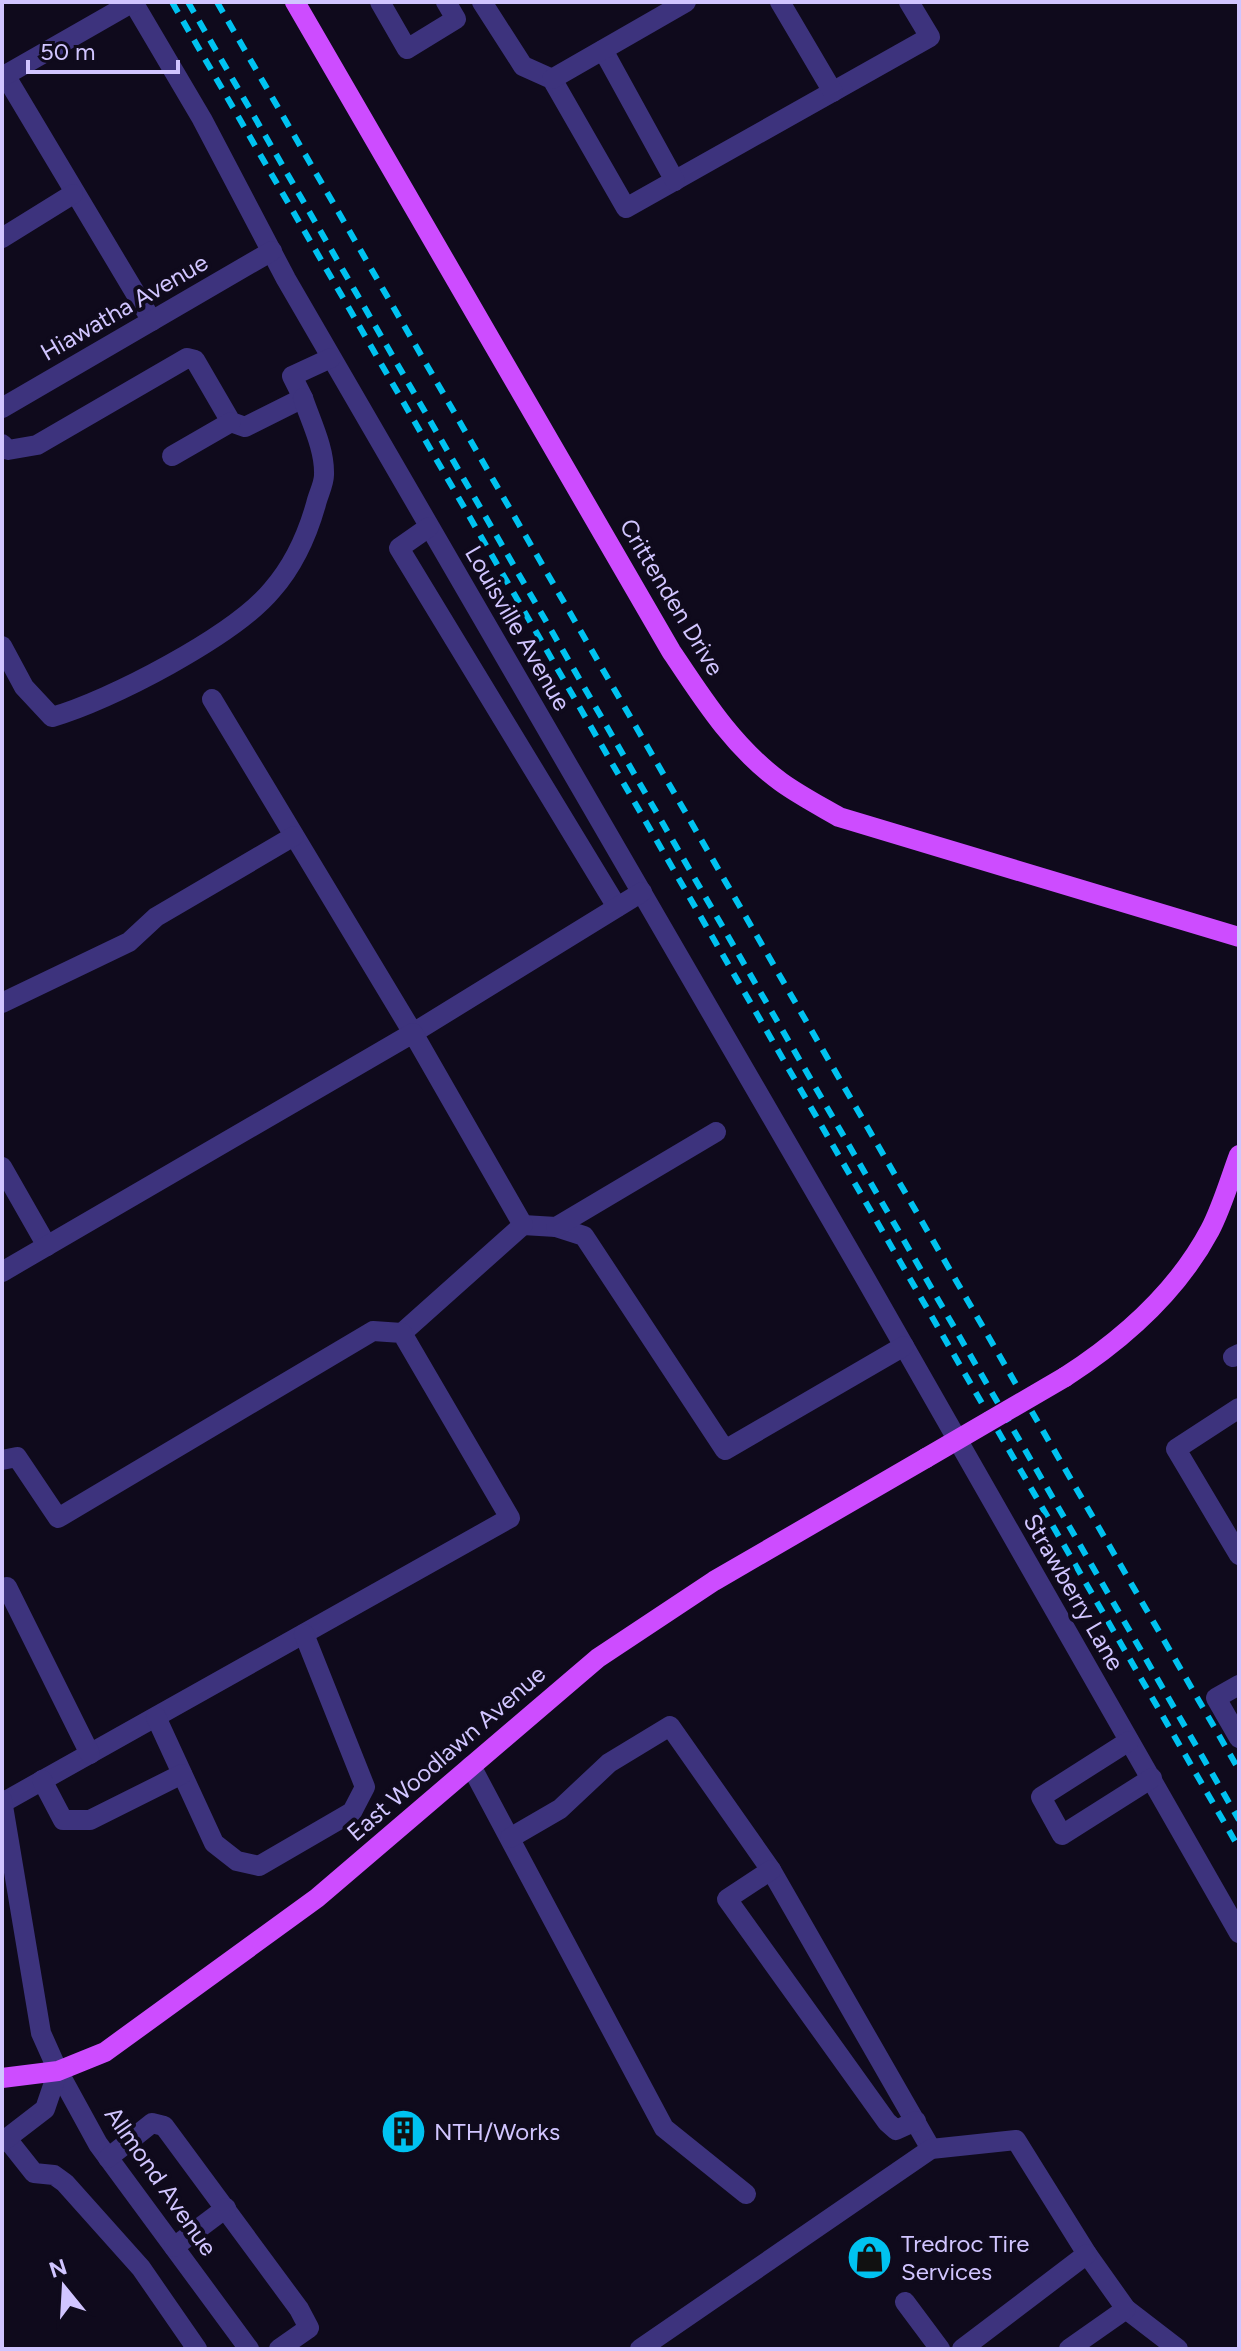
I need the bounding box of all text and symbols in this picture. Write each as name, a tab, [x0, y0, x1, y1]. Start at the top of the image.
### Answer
scale bar	[28, 24, 178, 74]
text: 50 m	[40, 37, 96, 66]
street label: Hiawatha Avenue	[35, 247, 213, 367]
street label: Crittenden Drive	[614, 513, 730, 681]
street label: Louisville Avenue	[459, 540, 577, 716]
street label: Strawberry Lane	[1017, 1509, 1131, 1675]
street label: East Woodlawn Avenue	[341, 1659, 551, 1847]
street label: Allmond Avenue	[99, 2101, 223, 2261]
building icon: NTH/Works	[379, 2107, 427, 2155]
place label: NTH/Works	[434, 2117, 560, 2146]
place label: Tredroc Tire Services	[901, 2229, 1029, 2286]
shop icon: Tredroc Tire Services	[846, 2233, 894, 2281]
north arrow	[24, 2247, 104, 2327]
text: N	[46, 2253, 70, 2284]

